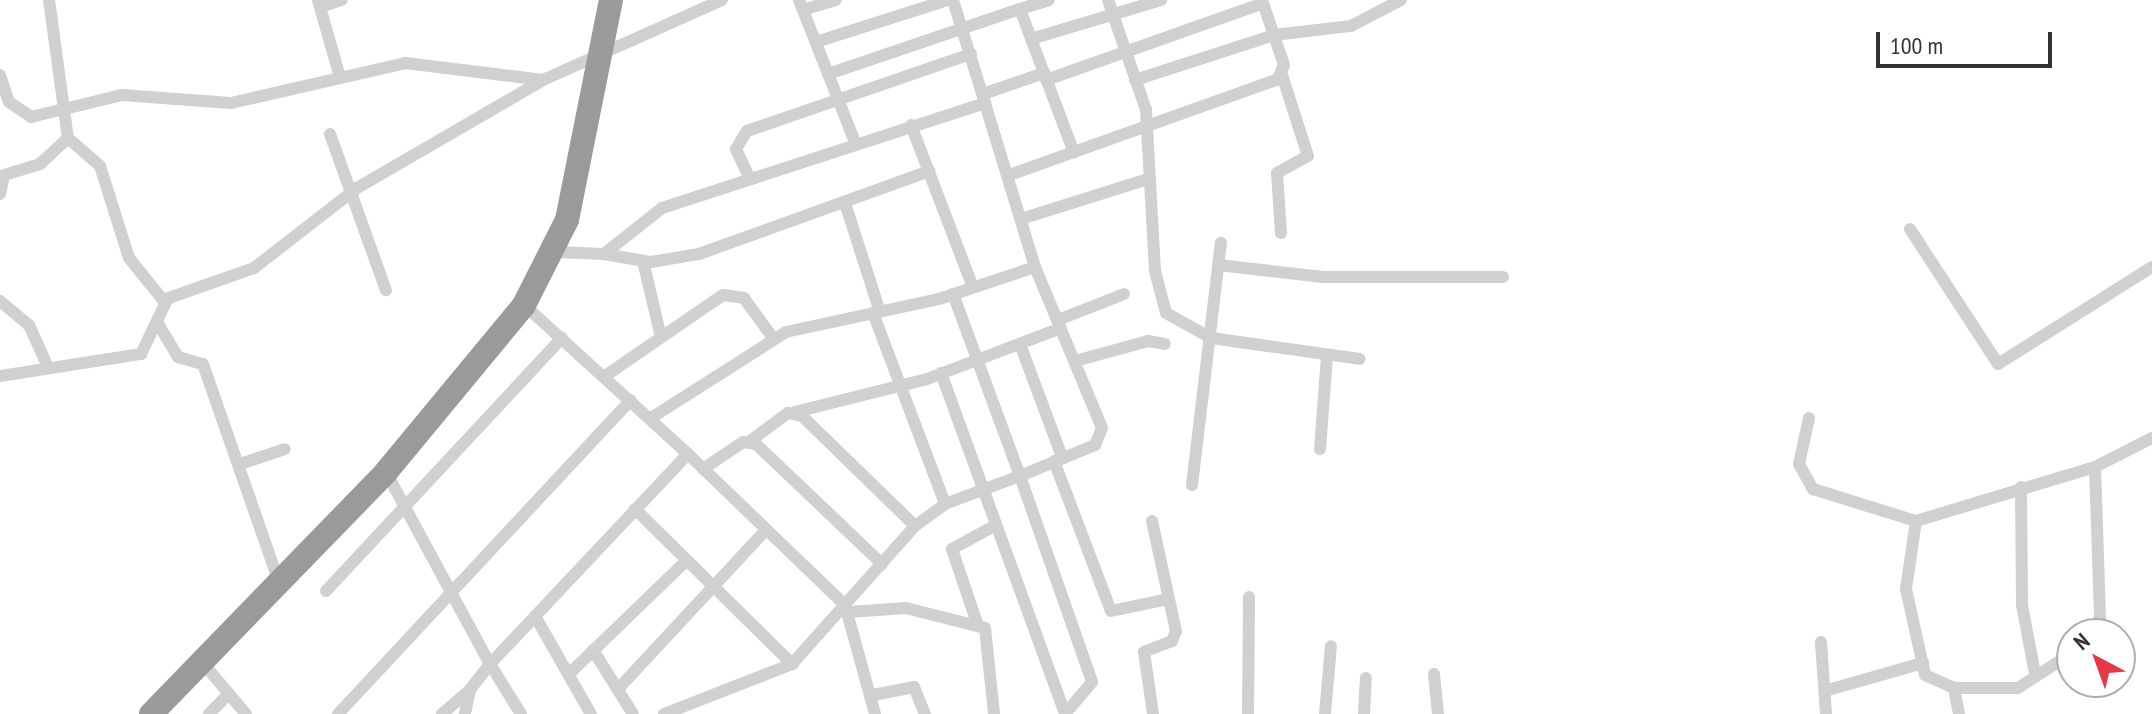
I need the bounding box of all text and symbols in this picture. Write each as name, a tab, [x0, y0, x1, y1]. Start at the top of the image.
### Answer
scale bar	[1880, 16, 2056, 66]
text: 100 m	[1890, 30, 1943, 61]
north arrow	[2056, 618, 2136, 698]
text: N	[2068, 627, 2095, 656]

